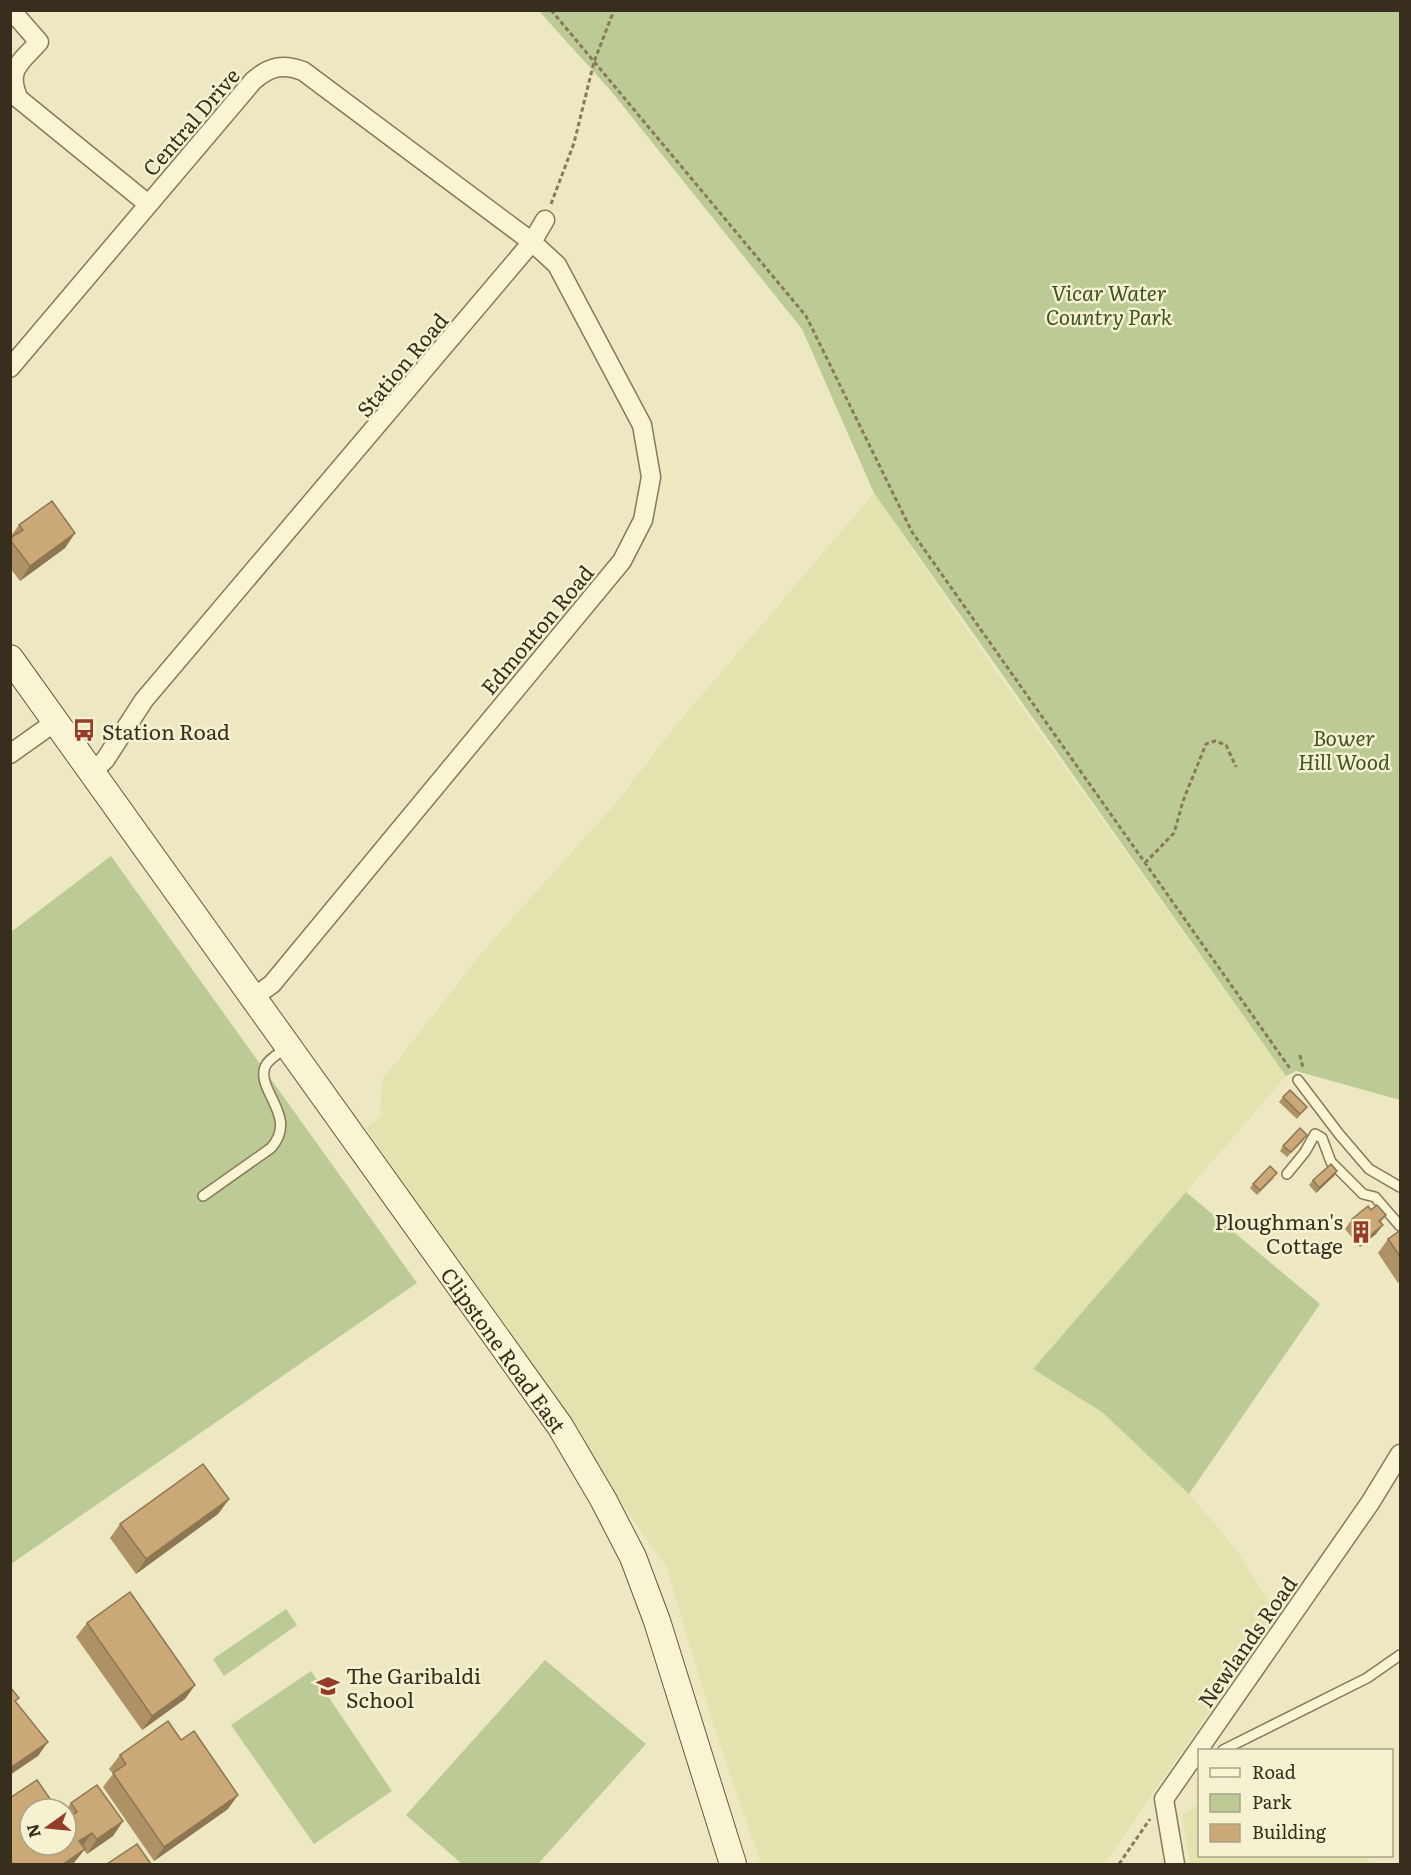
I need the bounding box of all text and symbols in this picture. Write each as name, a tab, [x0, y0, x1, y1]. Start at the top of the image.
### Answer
street label: Central Drive	[134, 60, 246, 182]
park label: Vicar Water Country Park	[1046, 276, 1173, 331]
street label: Station Road	[348, 305, 454, 423]
street label: Edmonton Road	[472, 557, 600, 701]
place label: Station Road	[102, 715, 230, 746]
bus stop icon: Station Road	[71, 717, 97, 743]
park label: Bower Hill Wood	[1298, 721, 1390, 776]
place label: Ploughman's Cottage	[1214, 1205, 1343, 1260]
building icon: Ploughman's Cottage	[1348, 1219, 1374, 1245]
street label: Clipstone Road East	[435, 1260, 575, 1439]
street label: Newlands Road	[1189, 1569, 1303, 1713]
place label: The Garibaldi School	[346, 1659, 481, 1714]
school or university icon: The Garibaldi School	[315, 1673, 341, 1699]
legend	[1198, 1749, 1393, 1857]
text: Road	[1252, 1758, 1296, 1785]
text: Park	[1252, 1788, 1293, 1815]
north arrow	[18, 1797, 78, 1857]
text: Building	[1252, 1818, 1327, 1845]
text: N	[19, 1822, 46, 1841]

